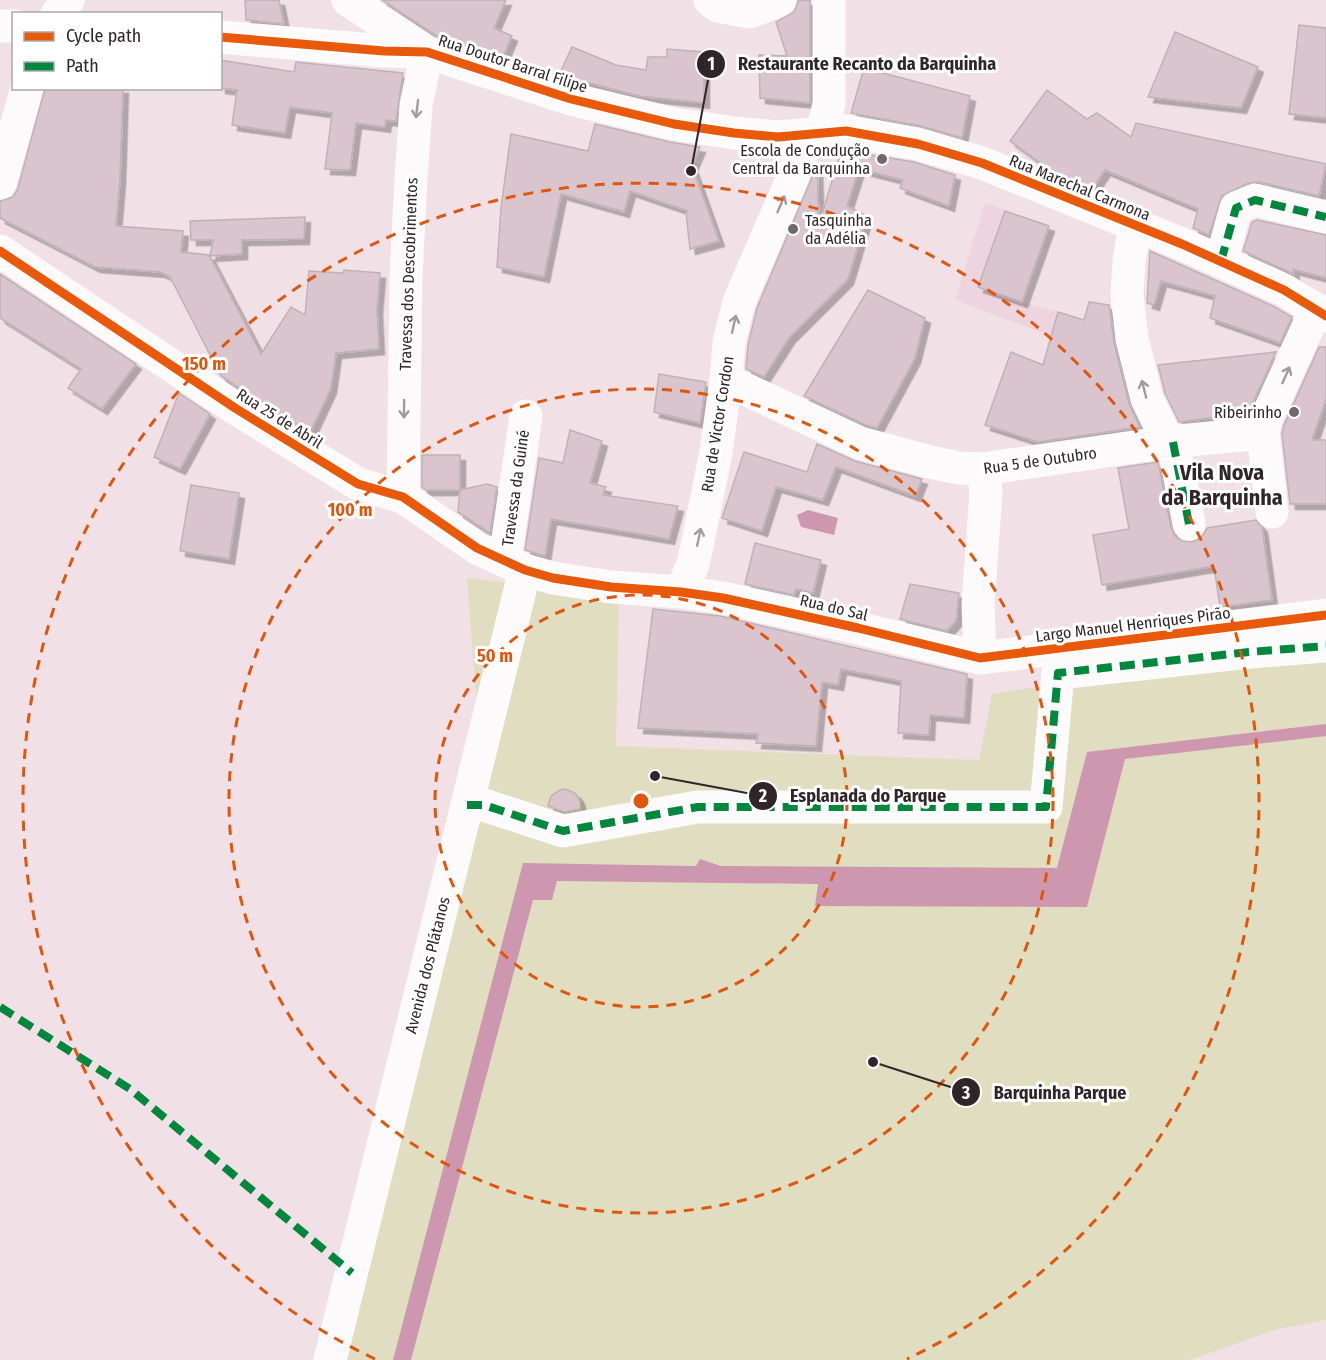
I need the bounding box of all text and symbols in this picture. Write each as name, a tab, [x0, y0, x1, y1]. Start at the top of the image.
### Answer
legend	[12, 12, 222, 90]
text: Cycle path	[66, 25, 141, 47]
street label: Rua Doutor Barral Filipe	[436, 30, 590, 97]
callout: Restaurante Recanto da Barquinha	[696, 46, 1008, 82]
text: 1	[707, 53, 715, 75]
text: Restaurante Recanto da Barquinha	[738, 53, 996, 75]
text: Path	[66, 55, 99, 77]
one-way arrow	[411, 99, 422, 119]
place label: Escola de Condução Central da Barquinha	[732, 141, 870, 178]
street label: Rua Marechal Carmona	[1007, 151, 1153, 224]
marker: Escola de Condução Central da Barquinha	[875, 152, 889, 166]
street label: Travessa dos Descobrimentos	[396, 177, 421, 371]
one-way arrow	[776, 196, 788, 214]
place label: Tasquinha da Adélia	[805, 211, 872, 248]
marker: Tasquinha da Adélia	[786, 222, 800, 236]
one-way arrow	[728, 315, 740, 334]
text: 150 m	[182, 353, 226, 375]
street label: Rua de Victor Cordon	[697, 355, 738, 493]
one-way arrow	[1281, 366, 1292, 384]
one-way arrow	[1138, 380, 1150, 399]
street label: Rua 25 de Abril	[233, 384, 326, 452]
one-way arrow	[399, 398, 410, 418]
place label: Ribeirinho	[1214, 403, 1282, 422]
marker: Ribeirinho	[1287, 405, 1301, 419]
street label: Travessa da Guiné	[498, 428, 533, 548]
street label: Rua 5 de Outubro	[982, 443, 1098, 478]
district label: Vila Nova da Barquinha	[1161, 459, 1283, 511]
text: 100 m	[328, 499, 372, 521]
one-way arrow	[693, 527, 705, 546]
street label: Rua do Sal	[798, 590, 870, 625]
street label: Largo Manuel Henriques Pirão	[1034, 603, 1232, 646]
text: 50 m	[477, 645, 513, 667]
callout: Esplanada do Parque	[748, 778, 958, 814]
text: 2	[758, 785, 767, 807]
text: Esplanada do Parque	[790, 785, 946, 807]
centre of rings	[631, 791, 651, 811]
street label: Avenida dos Plátanos	[401, 895, 454, 1036]
callout: Barquinha Parque	[951, 1074, 1138, 1110]
text: 3	[961, 1082, 971, 1104]
text: Barquinha Parque	[994, 1082, 1126, 1104]

